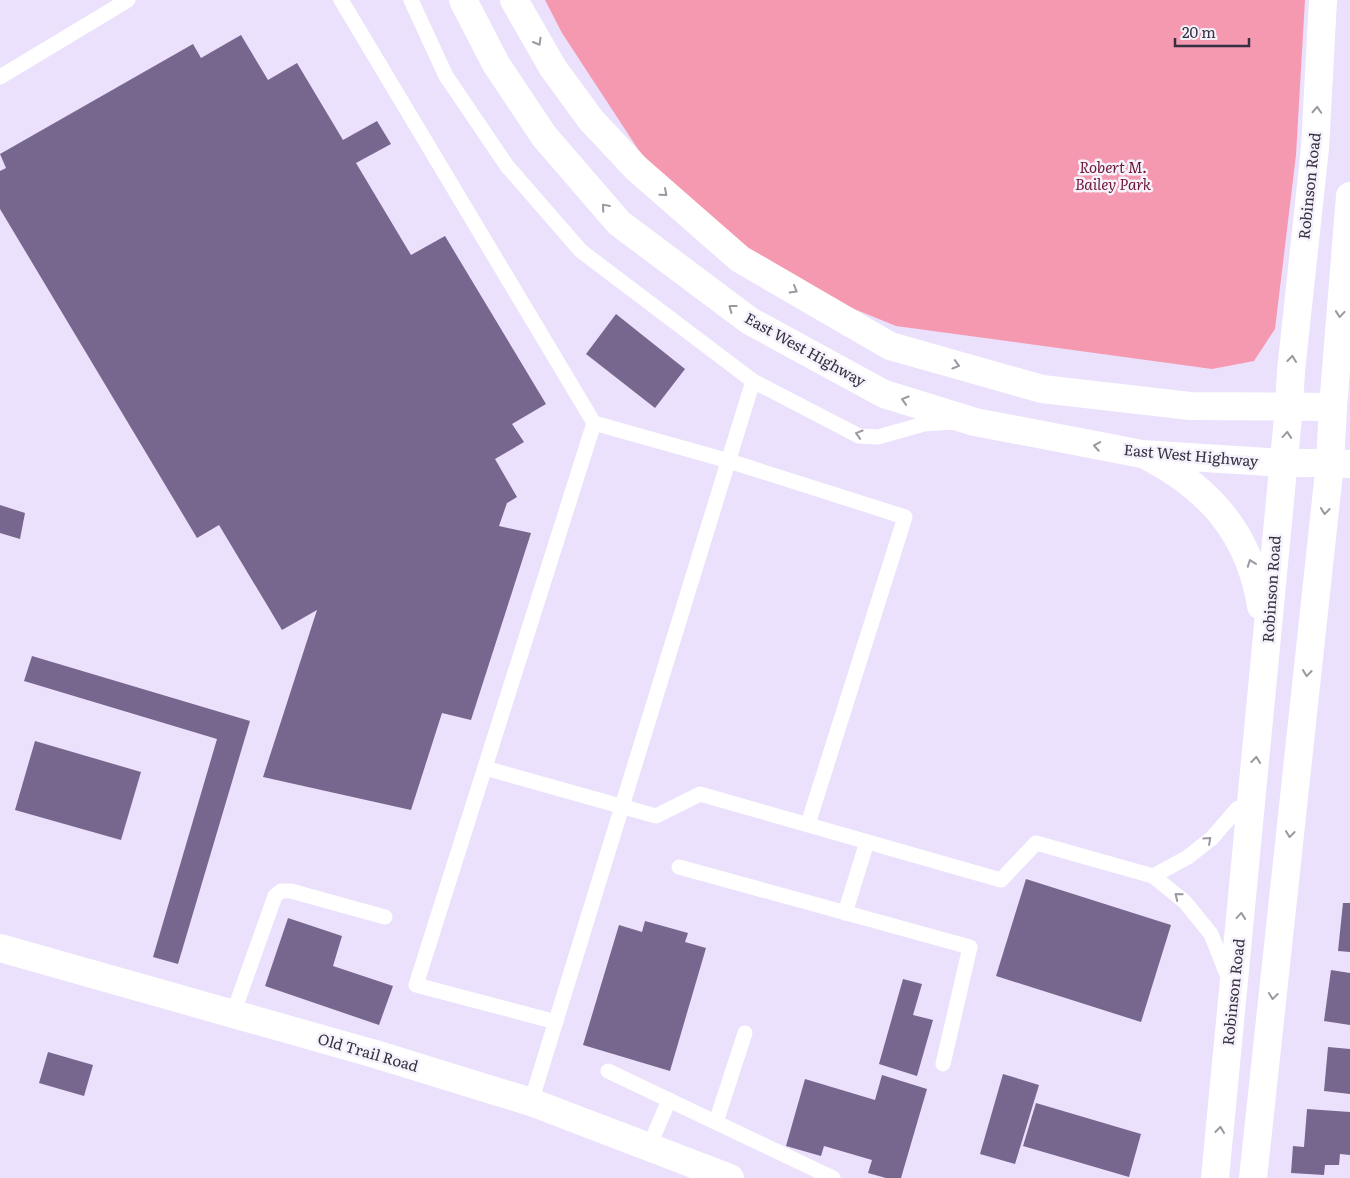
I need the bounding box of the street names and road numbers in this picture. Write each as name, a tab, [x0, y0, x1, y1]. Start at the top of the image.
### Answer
street label: Robinson Road	[1291, 131, 1326, 240]
street label: East West Highway	[741, 306, 871, 392]
street label: East West Highway	[1123, 437, 1260, 472]
street label: Robinson Road	[1255, 535, 1286, 643]
street label: Robinson Road	[1215, 937, 1250, 1046]
street label: Old Trail Road	[315, 1026, 421, 1077]

